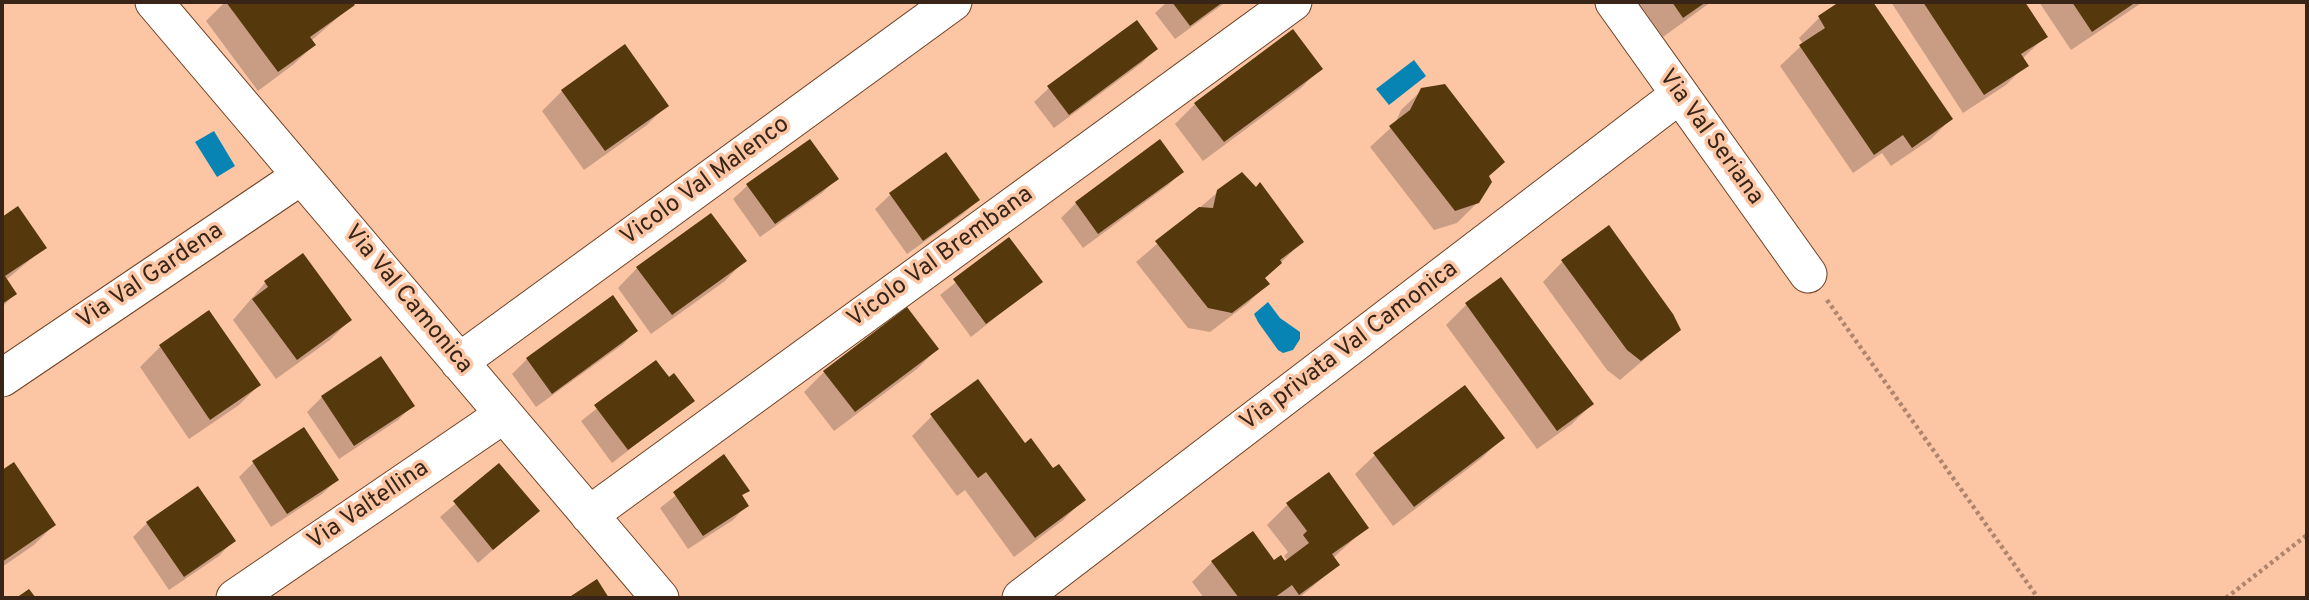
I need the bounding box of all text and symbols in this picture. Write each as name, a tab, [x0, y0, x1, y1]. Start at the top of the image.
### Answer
street label: Via Val Seriana	[1651, 65, 1769, 211]
street label: Vicolo Val Malenco	[616, 111, 796, 253]
street label: Vicolo Val Brembana	[843, 181, 1039, 335]
street label: Via Val Gardena	[73, 218, 229, 336]
street label: Via Val Camonica	[337, 220, 477, 380]
street label: Via privata Val Camonica	[1236, 256, 1464, 438]
street label: Via Valtellina	[303, 455, 435, 557]

